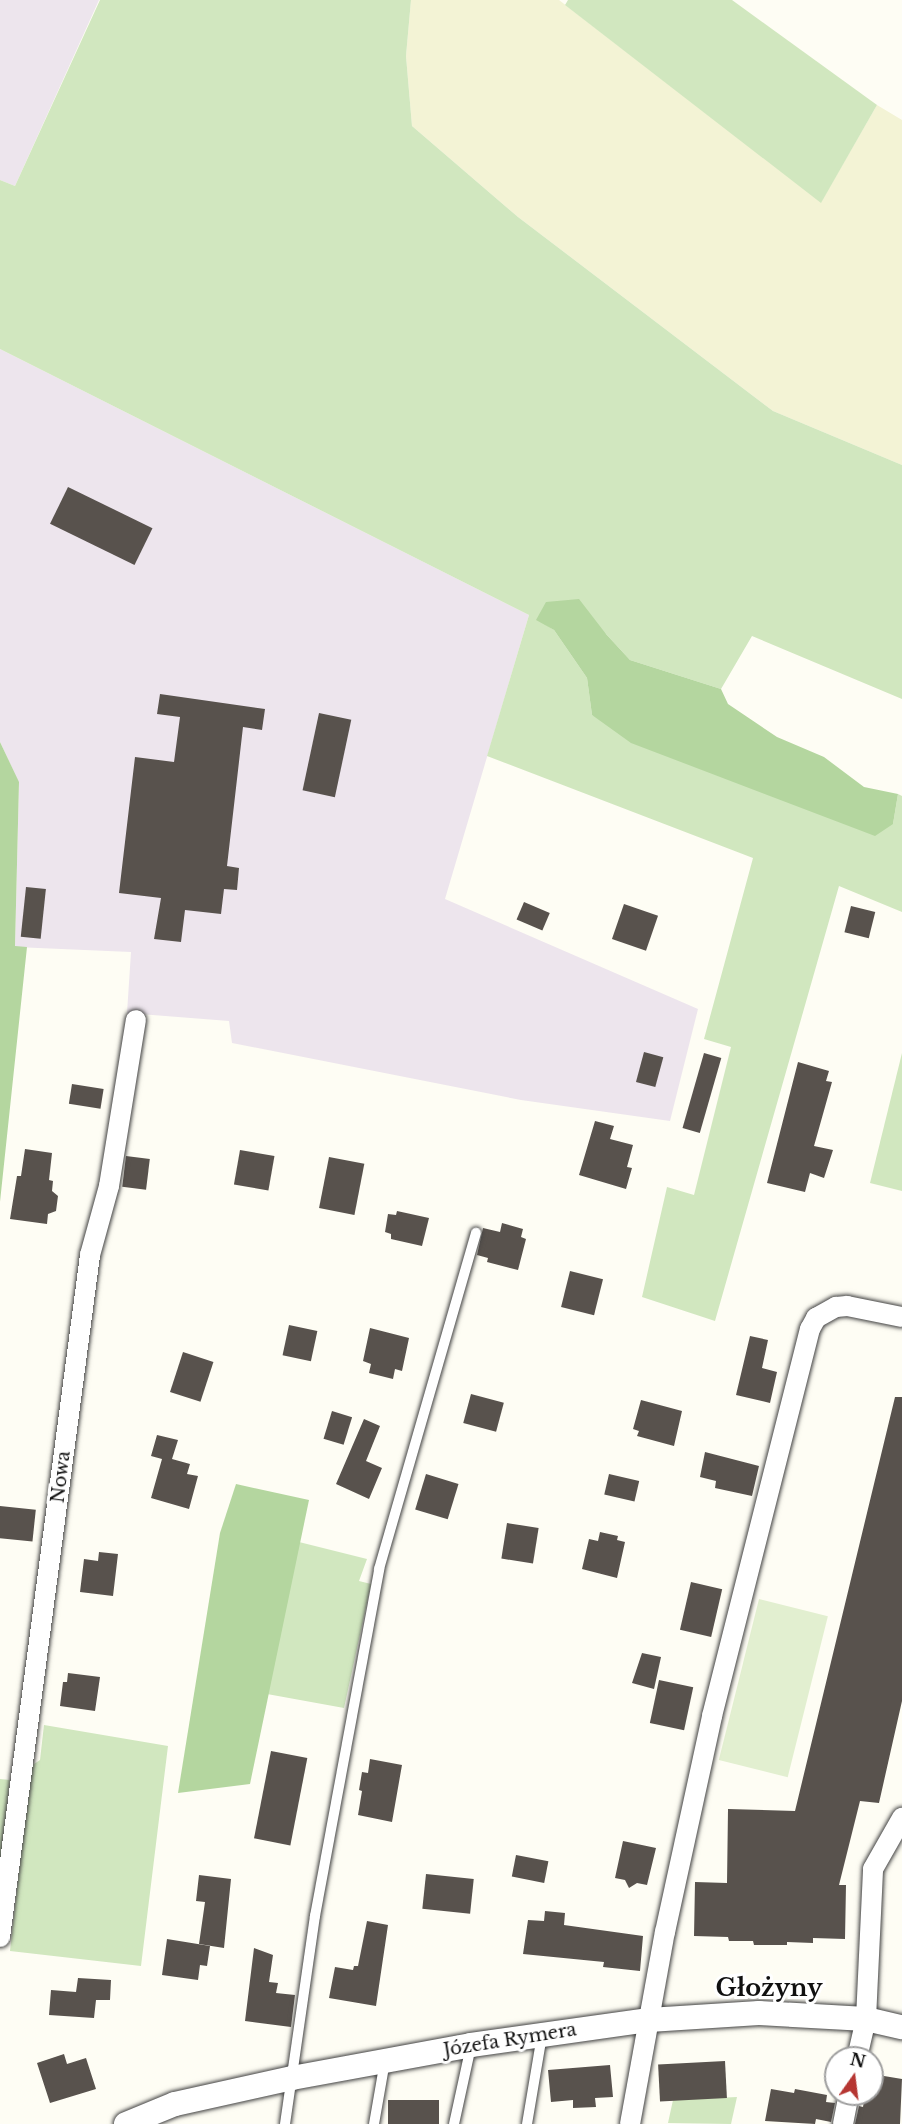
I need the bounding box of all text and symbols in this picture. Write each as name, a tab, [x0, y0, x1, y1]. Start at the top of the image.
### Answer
street label: Nowa	[47, 1450, 75, 1504]
district label: Głożyny	[716, 1974, 822, 2002]
street label: Józefa Rymera	[442, 2019, 578, 2061]
north arrow	[824, 2046, 884, 2106]
text: N	[848, 2049, 868, 2072]

